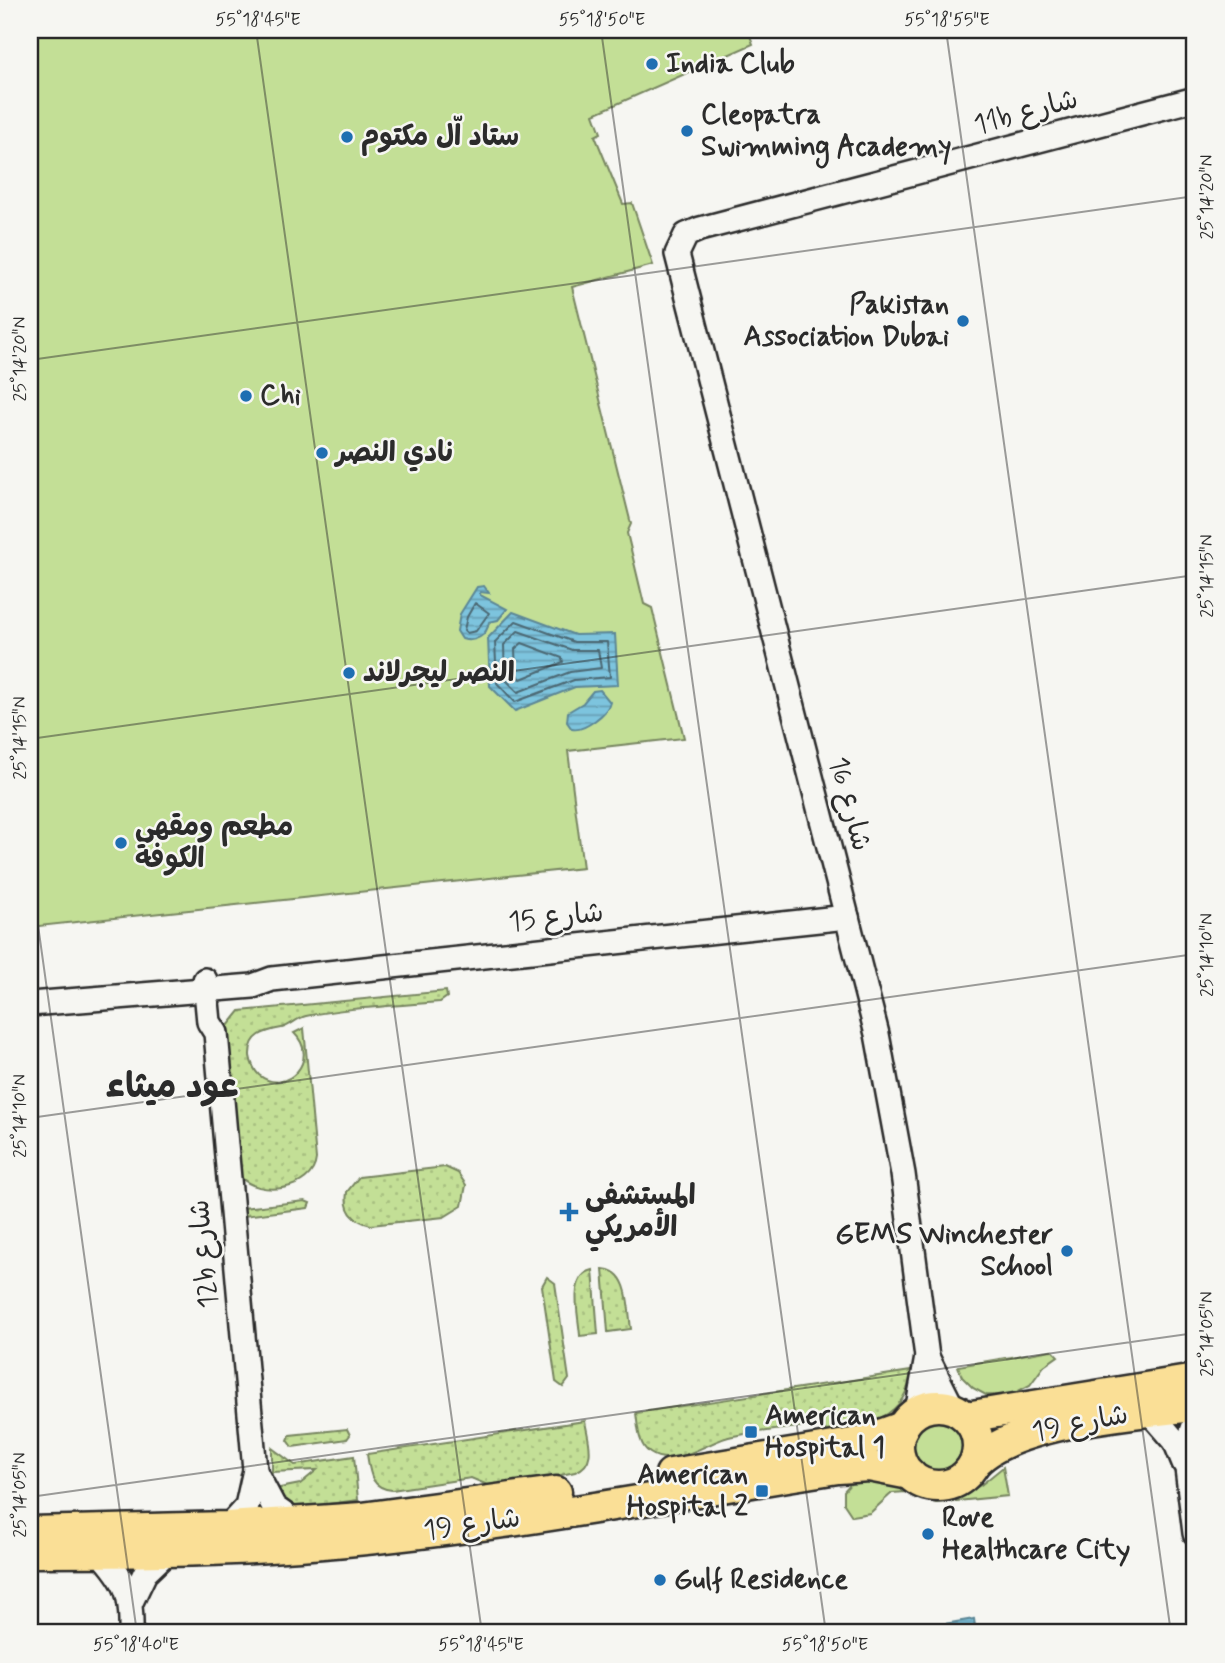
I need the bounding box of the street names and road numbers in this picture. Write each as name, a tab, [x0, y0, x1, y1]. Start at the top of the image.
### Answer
street label: 11b شارع	[970, 81, 1082, 145]
street label: شارع 16	[819, 753, 879, 855]
street label: شارع 15	[507, 895, 605, 941]
street label: 12b شارع	[182, 1198, 228, 1310]
street label: شارع 19	[1029, 1397, 1131, 1451]
street label: شارع 19	[421, 1500, 523, 1550]

